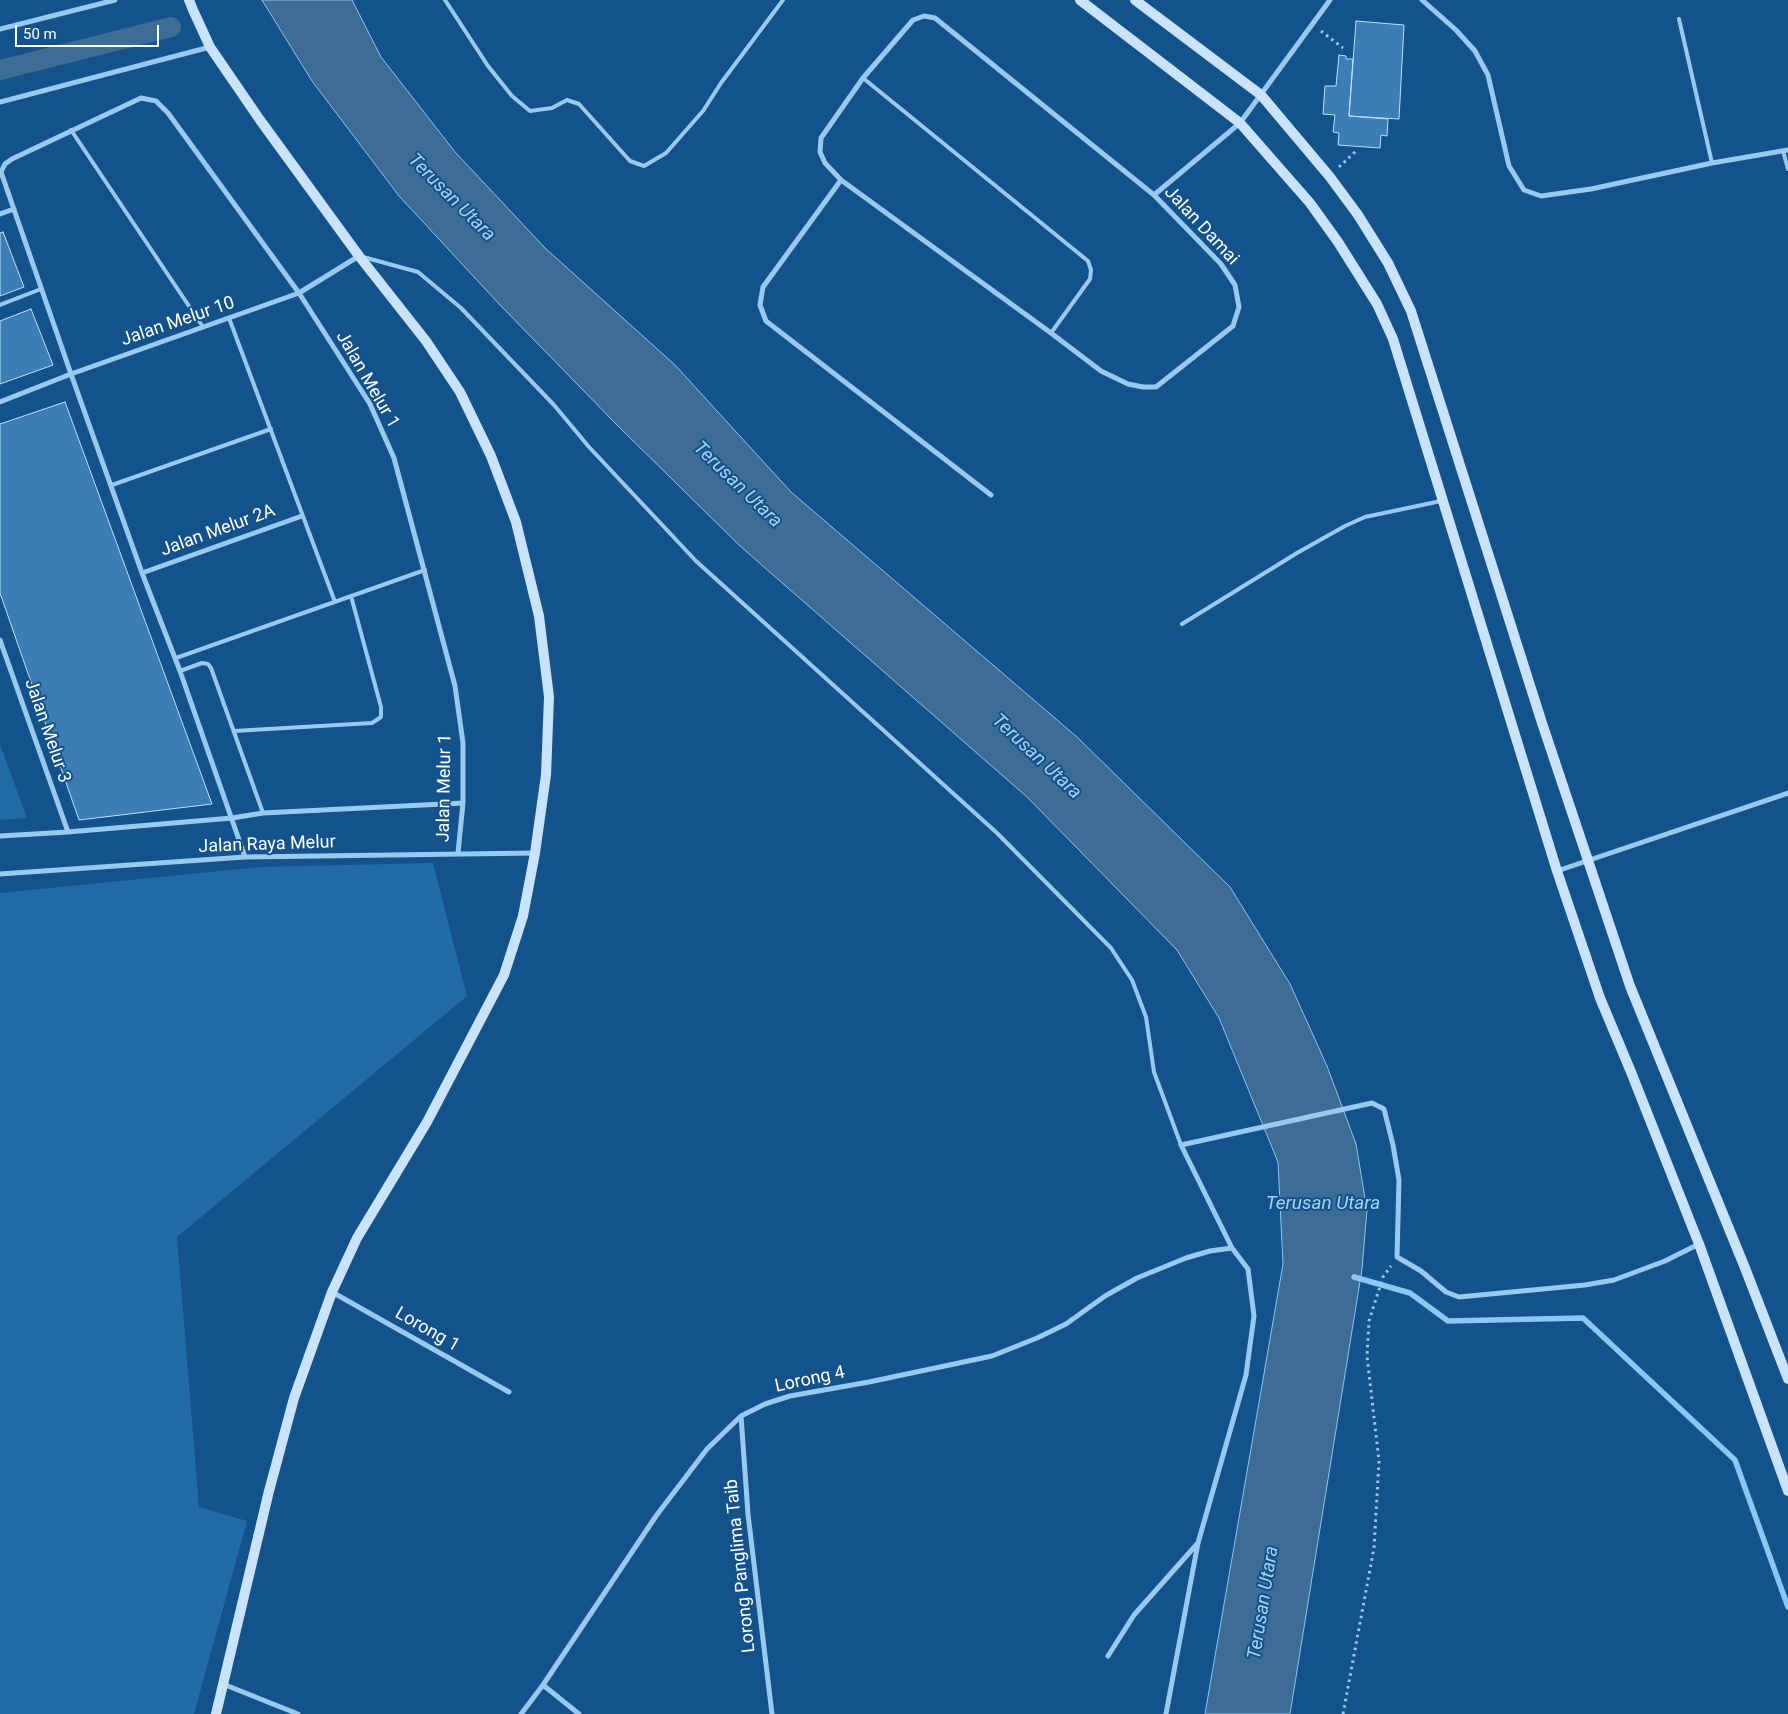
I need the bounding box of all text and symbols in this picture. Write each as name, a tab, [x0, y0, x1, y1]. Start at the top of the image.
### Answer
scale bar	[18, 15, 161, 47]
text: 50 m	[23, 25, 57, 43]
water label: Terusan Utara	[402, 149, 500, 247]
street label: Jalan Damai	[1159, 182, 1243, 270]
street label: Jalan Melur 10	[118, 292, 238, 352]
street label: Jalan Melur 1	[331, 328, 403, 432]
water label: Terusan Utara	[688, 437, 786, 533]
street label: Jalan Melur 2A	[158, 500, 278, 562]
street label: Jalan Melur 3	[19, 676, 75, 786]
water label: Terusan Utara	[986, 710, 1086, 804]
street label: Jalan Melur 1	[433, 734, 457, 842]
street label: Jalan Raya Melur	[198, 832, 336, 858]
water label: Terusan Utara	[1266, 1193, 1380, 1215]
street label: Lorong 1	[391, 1303, 463, 1357]
street label: Lorong 4	[773, 1362, 847, 1398]
street label: Lorong Panglima Taib	[721, 1478, 761, 1654]
water label: Terusan Utara	[1244, 1545, 1284, 1661]

